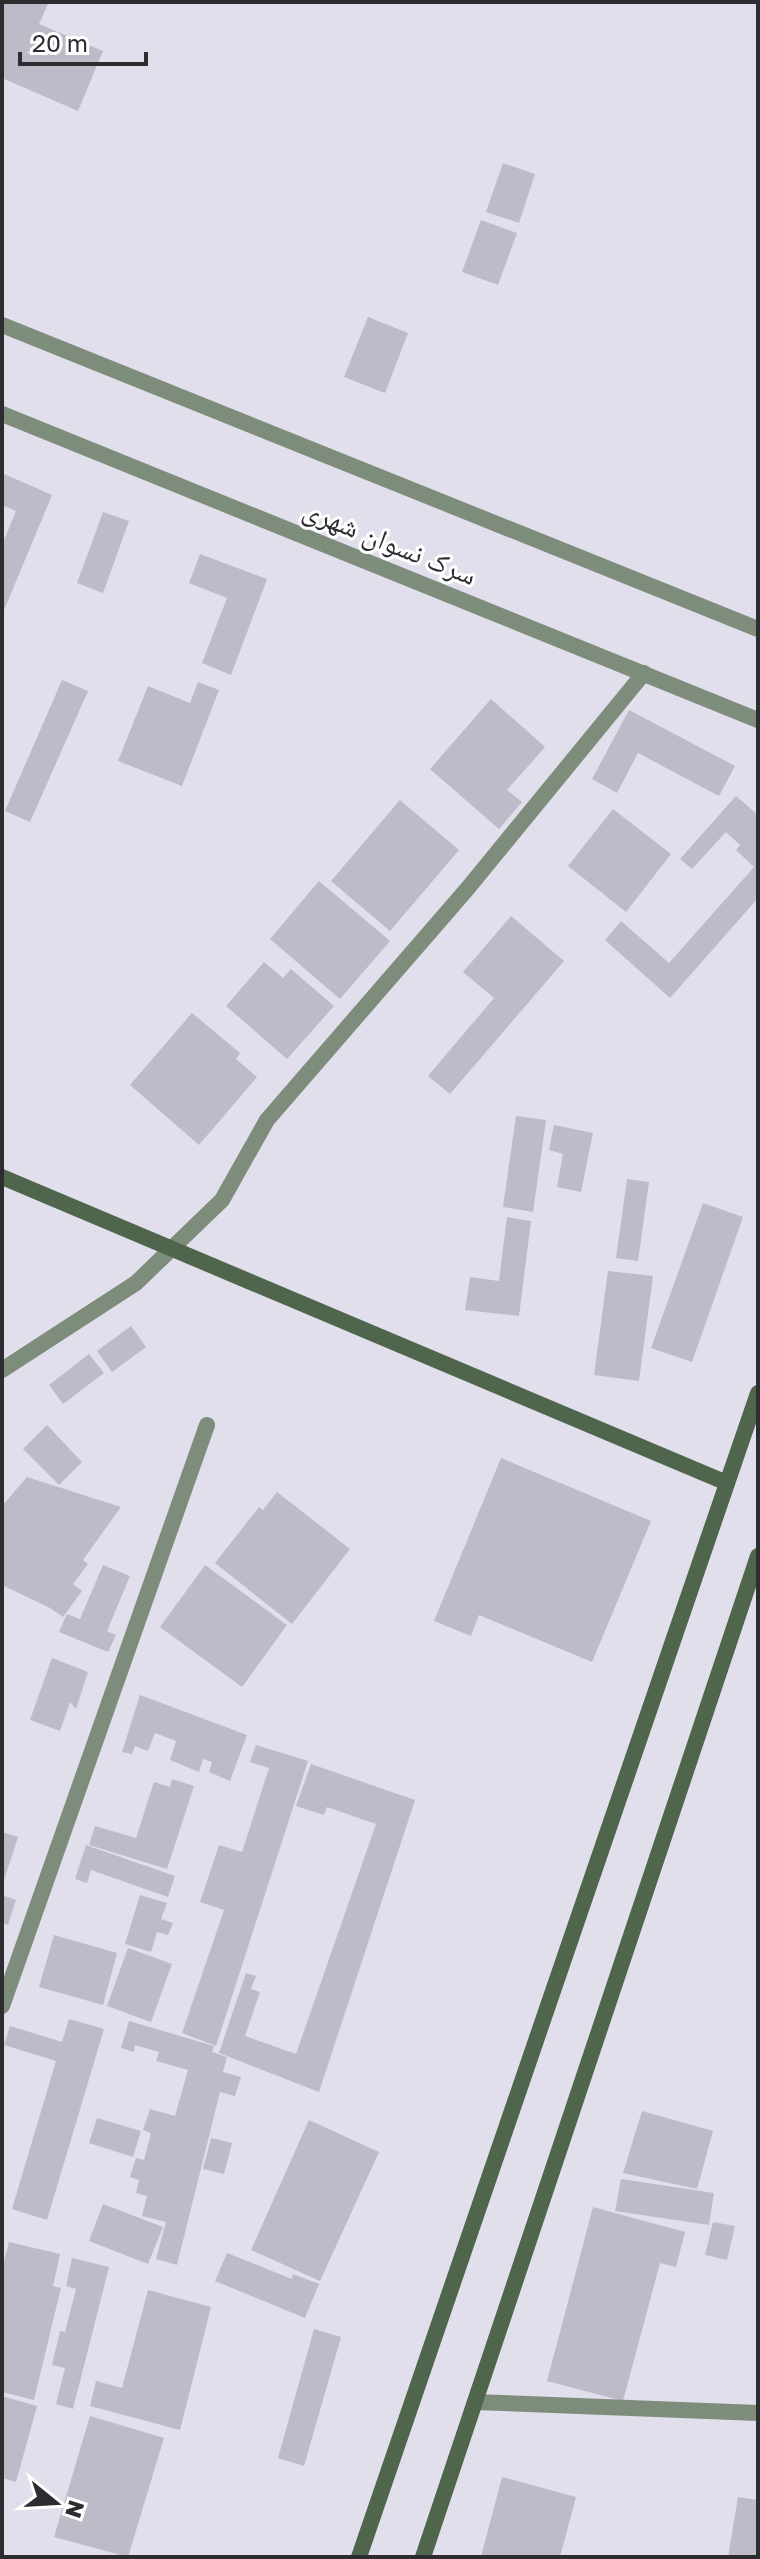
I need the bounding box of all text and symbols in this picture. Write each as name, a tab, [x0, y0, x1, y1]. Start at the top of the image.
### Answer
scale bar	[20, 16, 146, 66]
text: 20 m	[32, 28, 88, 57]
street label: سرک نسوان شهری	[298, 492, 482, 592]
north arrow	[16, 2463, 96, 2543]
text: N	[60, 2497, 91, 2521]

